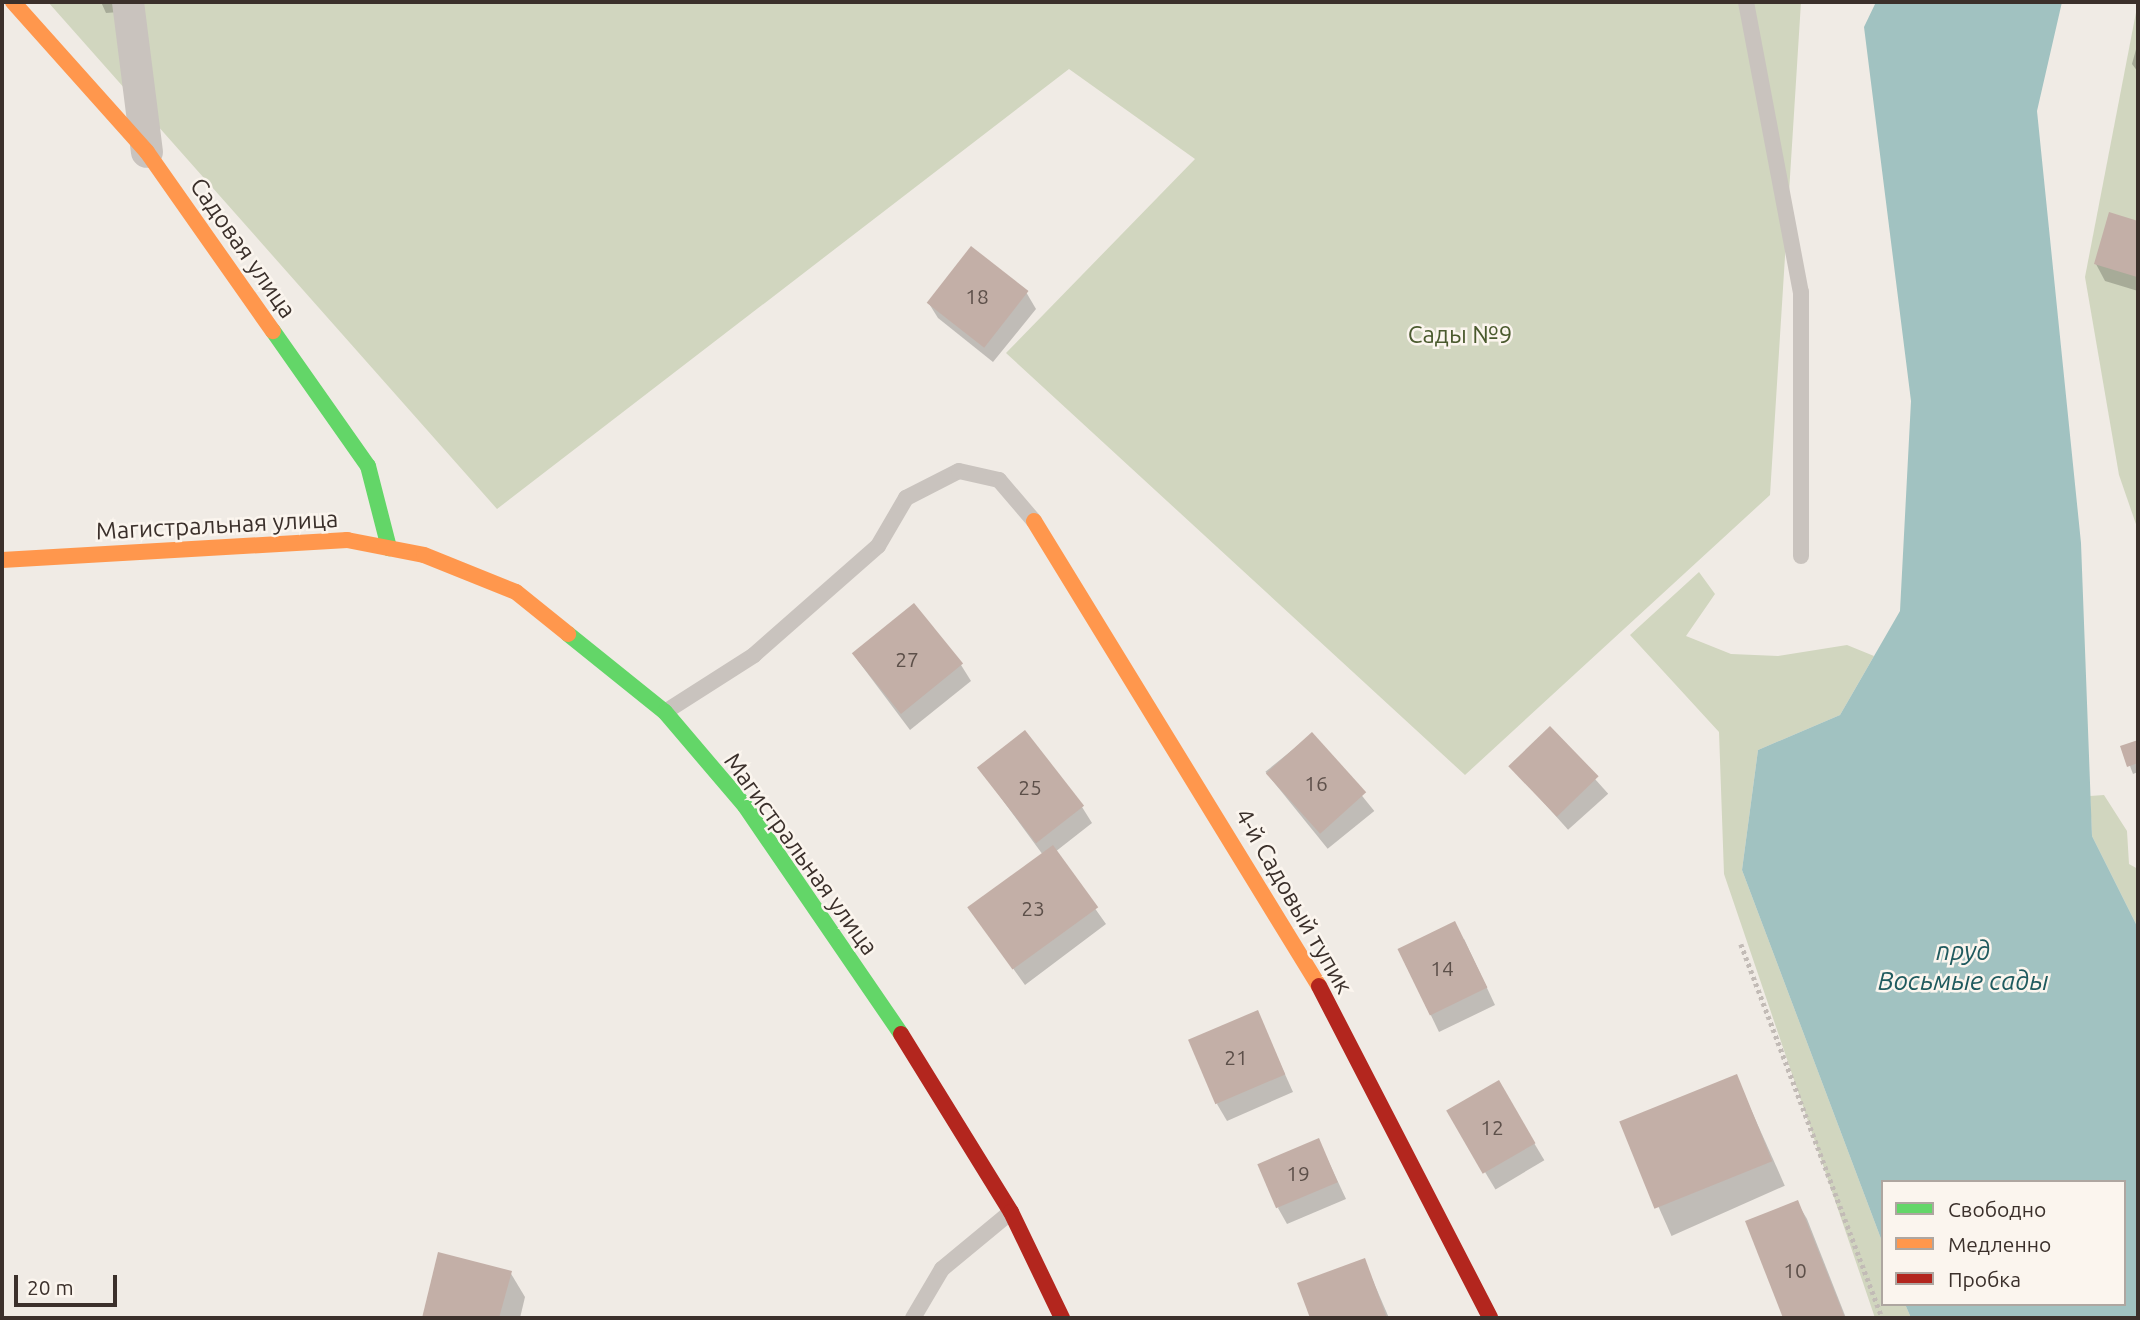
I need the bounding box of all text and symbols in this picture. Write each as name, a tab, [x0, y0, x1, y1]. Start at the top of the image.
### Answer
street label: Садовая улица	[184, 172, 302, 324]
house number: 18	[965, 283, 989, 309]
park label: Сады №9	[1408, 321, 1512, 349]
street label: Магистральная улица	[95, 504, 339, 546]
house number: 27	[895, 646, 919, 672]
street label: Магистральная улица	[718, 747, 884, 961]
house number: 16	[1304, 770, 1328, 796]
house number: 25	[1018, 774, 1042, 800]
street label: 4-й Садовый тупик	[1229, 803, 1359, 999]
house number: 23	[1021, 895, 1045, 921]
water label: пруд Восьмые сады	[1878, 935, 2048, 996]
house number: 14	[1430, 955, 1454, 981]
house number: 21	[1224, 1044, 1248, 1070]
house number: 12	[1480, 1114, 1504, 1140]
house number: 19	[1286, 1160, 1310, 1186]
legend	[1881, 1180, 2126, 1306]
text: Свободно	[1948, 1197, 2046, 1221]
text: Медленно	[1948, 1232, 2051, 1256]
house number: 10	[1783, 1257, 1807, 1283]
scale bar	[18, 1260, 121, 1304]
text: Пробка	[1948, 1267, 2021, 1291]
text: 20 m	[27, 1275, 74, 1299]

